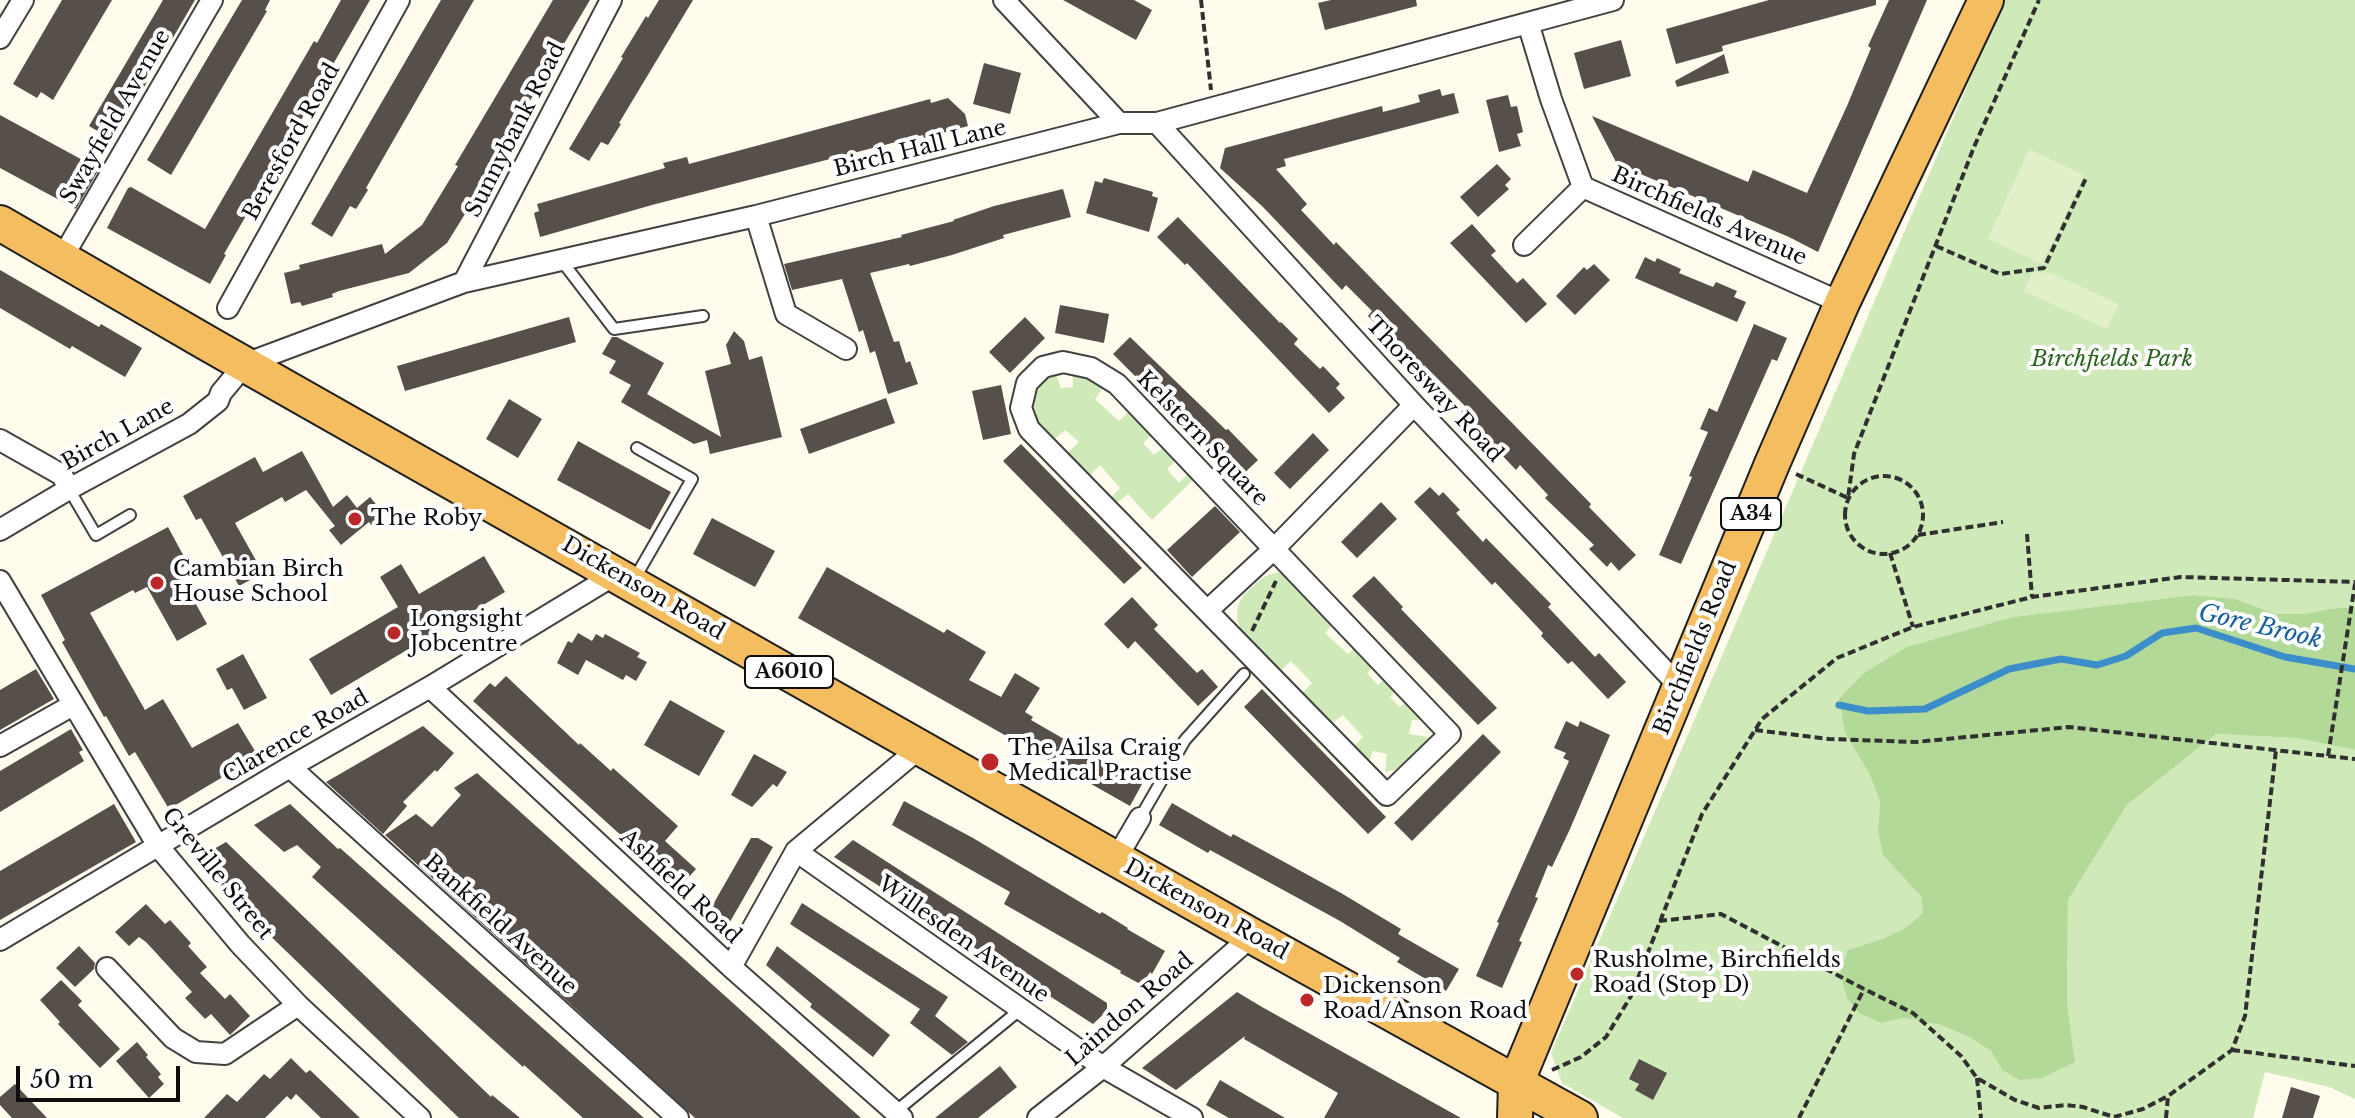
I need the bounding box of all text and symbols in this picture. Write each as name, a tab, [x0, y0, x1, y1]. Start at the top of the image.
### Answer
street label: Swayfield Avenue	[55, 25, 177, 209]
street label: Sunnybank Road	[460, 38, 572, 222]
street label: Beresford Road	[238, 59, 346, 225]
street label: Birch Hall Lane	[831, 115, 1009, 183]
street label: Birchfields Avenue	[1607, 162, 1811, 272]
street label: Thoresway Road	[1360, 312, 1508, 468]
park label: Birchfields Park	[2031, 347, 2193, 373]
street label: Kelstern Square	[1131, 366, 1273, 512]
street label: Birch Lane	[57, 393, 179, 477]
road number: A34	[1721, 498, 1781, 530]
place label: The Roby	[371, 506, 482, 532]
marker: The Roby	[346, 510, 364, 528]
street label: Dickenson Road	[557, 532, 729, 646]
place label: Cambian Birch House School	[173, 557, 344, 608]
street label: Birchfields Road	[1649, 557, 1743, 739]
marker: Cambian Birch House School	[148, 574, 166, 592]
water label: Gore Brook	[2196, 599, 2324, 655]
place label: Longsight Jobcentre	[410, 607, 523, 658]
marker: Longsight Jobcentre	[385, 624, 403, 642]
road number: A6010	[745, 656, 833, 688]
street label: Clarence Road	[218, 685, 374, 789]
place label: The Ailsa Craig Medical Practise	[1008, 736, 1192, 788]
marker: The Ailsa Craig Medical Practise	[979, 751, 1001, 773]
street label: Greville Street	[156, 803, 278, 945]
street label: Ashfield Road	[614, 824, 746, 950]
street label: Bankfield Avenue	[418, 849, 582, 1001]
street label: Dickenson Road	[1119, 854, 1293, 966]
street label: Willesden Avenue	[872, 871, 1054, 1009]
street label: Laindon Road	[1061, 948, 1199, 1072]
place label: Rusholme, Birchfields Road (Stop D)	[1593, 948, 1841, 1000]
marker: Rusholme, Birchfields Road (Stop D)	[1568, 965, 1586, 983]
place label: Dickenson Road/Anson Road	[1323, 974, 1527, 1026]
marker: Dickenson Road/Anson Road	[1298, 991, 1316, 1009]
scale bar	[20, 1050, 184, 1100]
text: 50 m	[30, 1065, 93, 1094]

